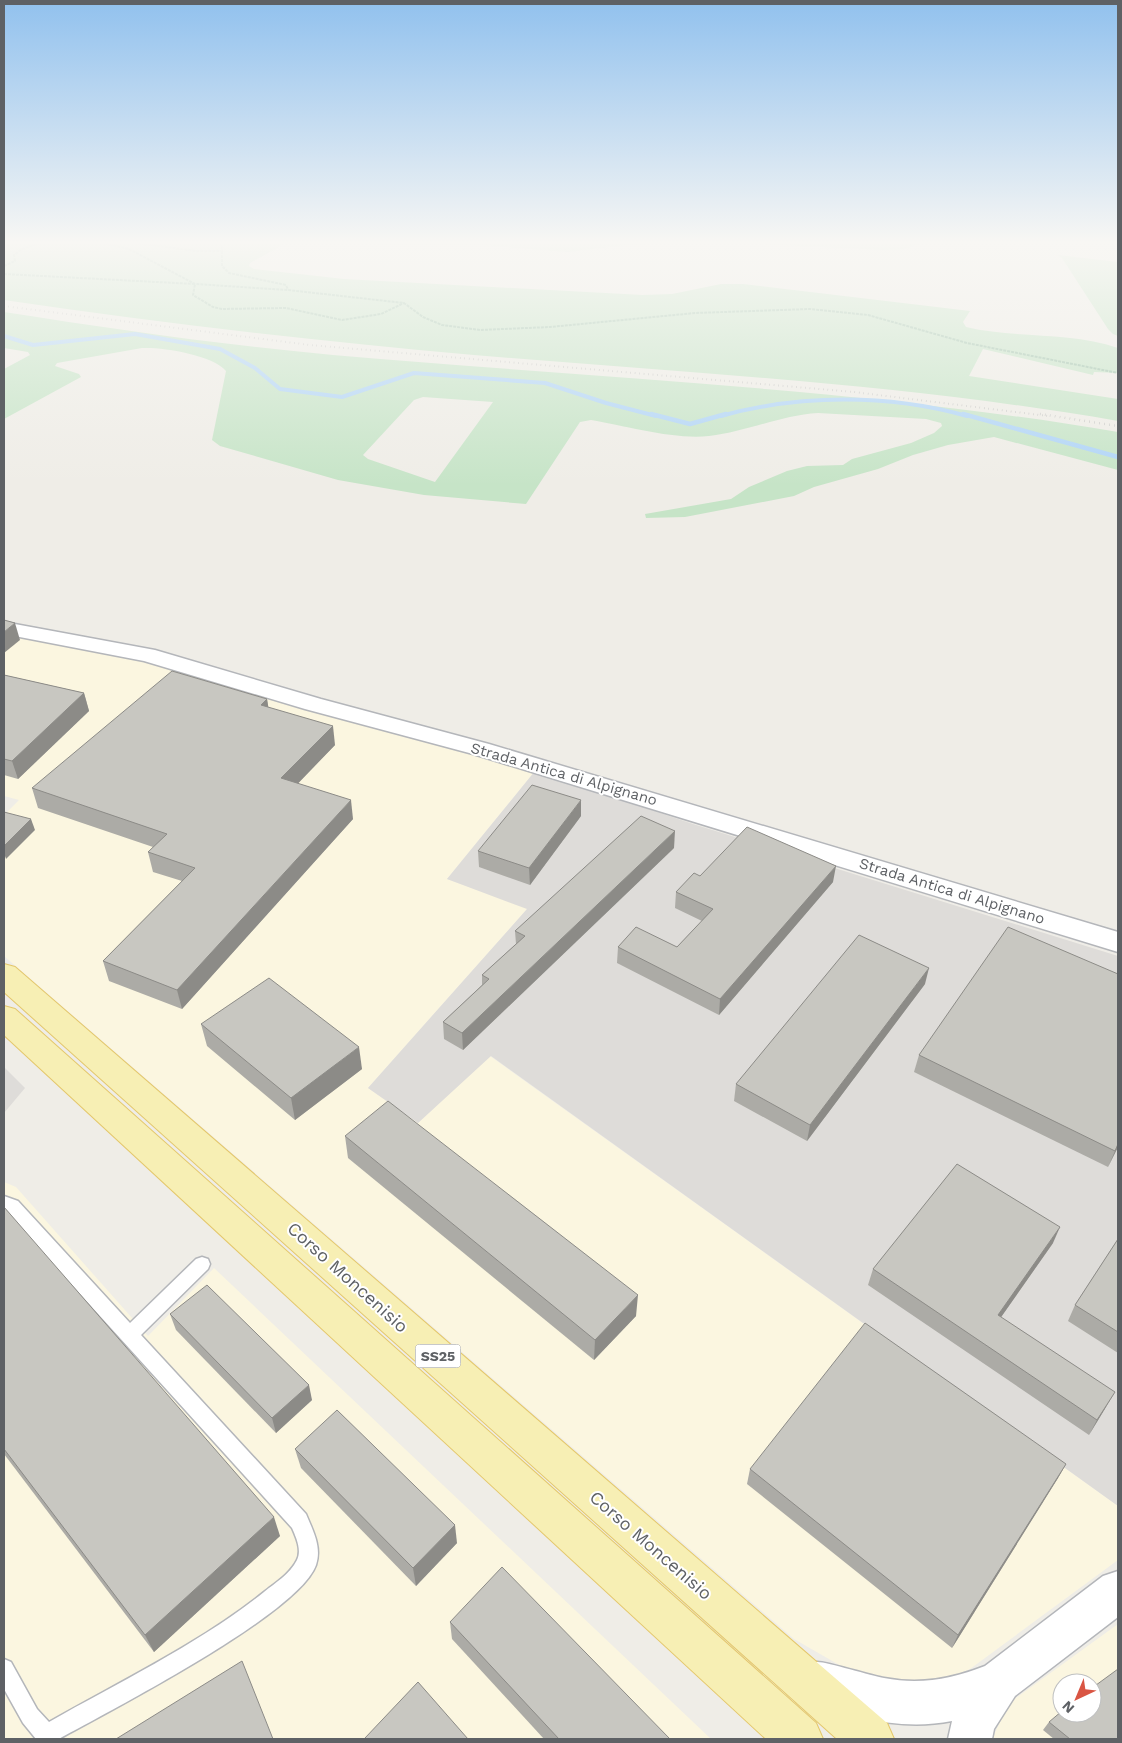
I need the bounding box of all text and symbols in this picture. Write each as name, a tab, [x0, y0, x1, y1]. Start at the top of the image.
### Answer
street label: Strada Antica di Alpignano	[469, 739, 659, 809]
street label: Strada Antica di Alpignano	[857, 854, 1047, 928]
street label: Corso Moncenisio	[283, 1217, 413, 1337]
road number: SS25	[416, 1344, 460, 1368]
street label: Corso Moncenisio	[586, 1486, 716, 1604]
north arrow	[1052, 1673, 1102, 1723]
text: N	[1059, 1698, 1077, 1717]

